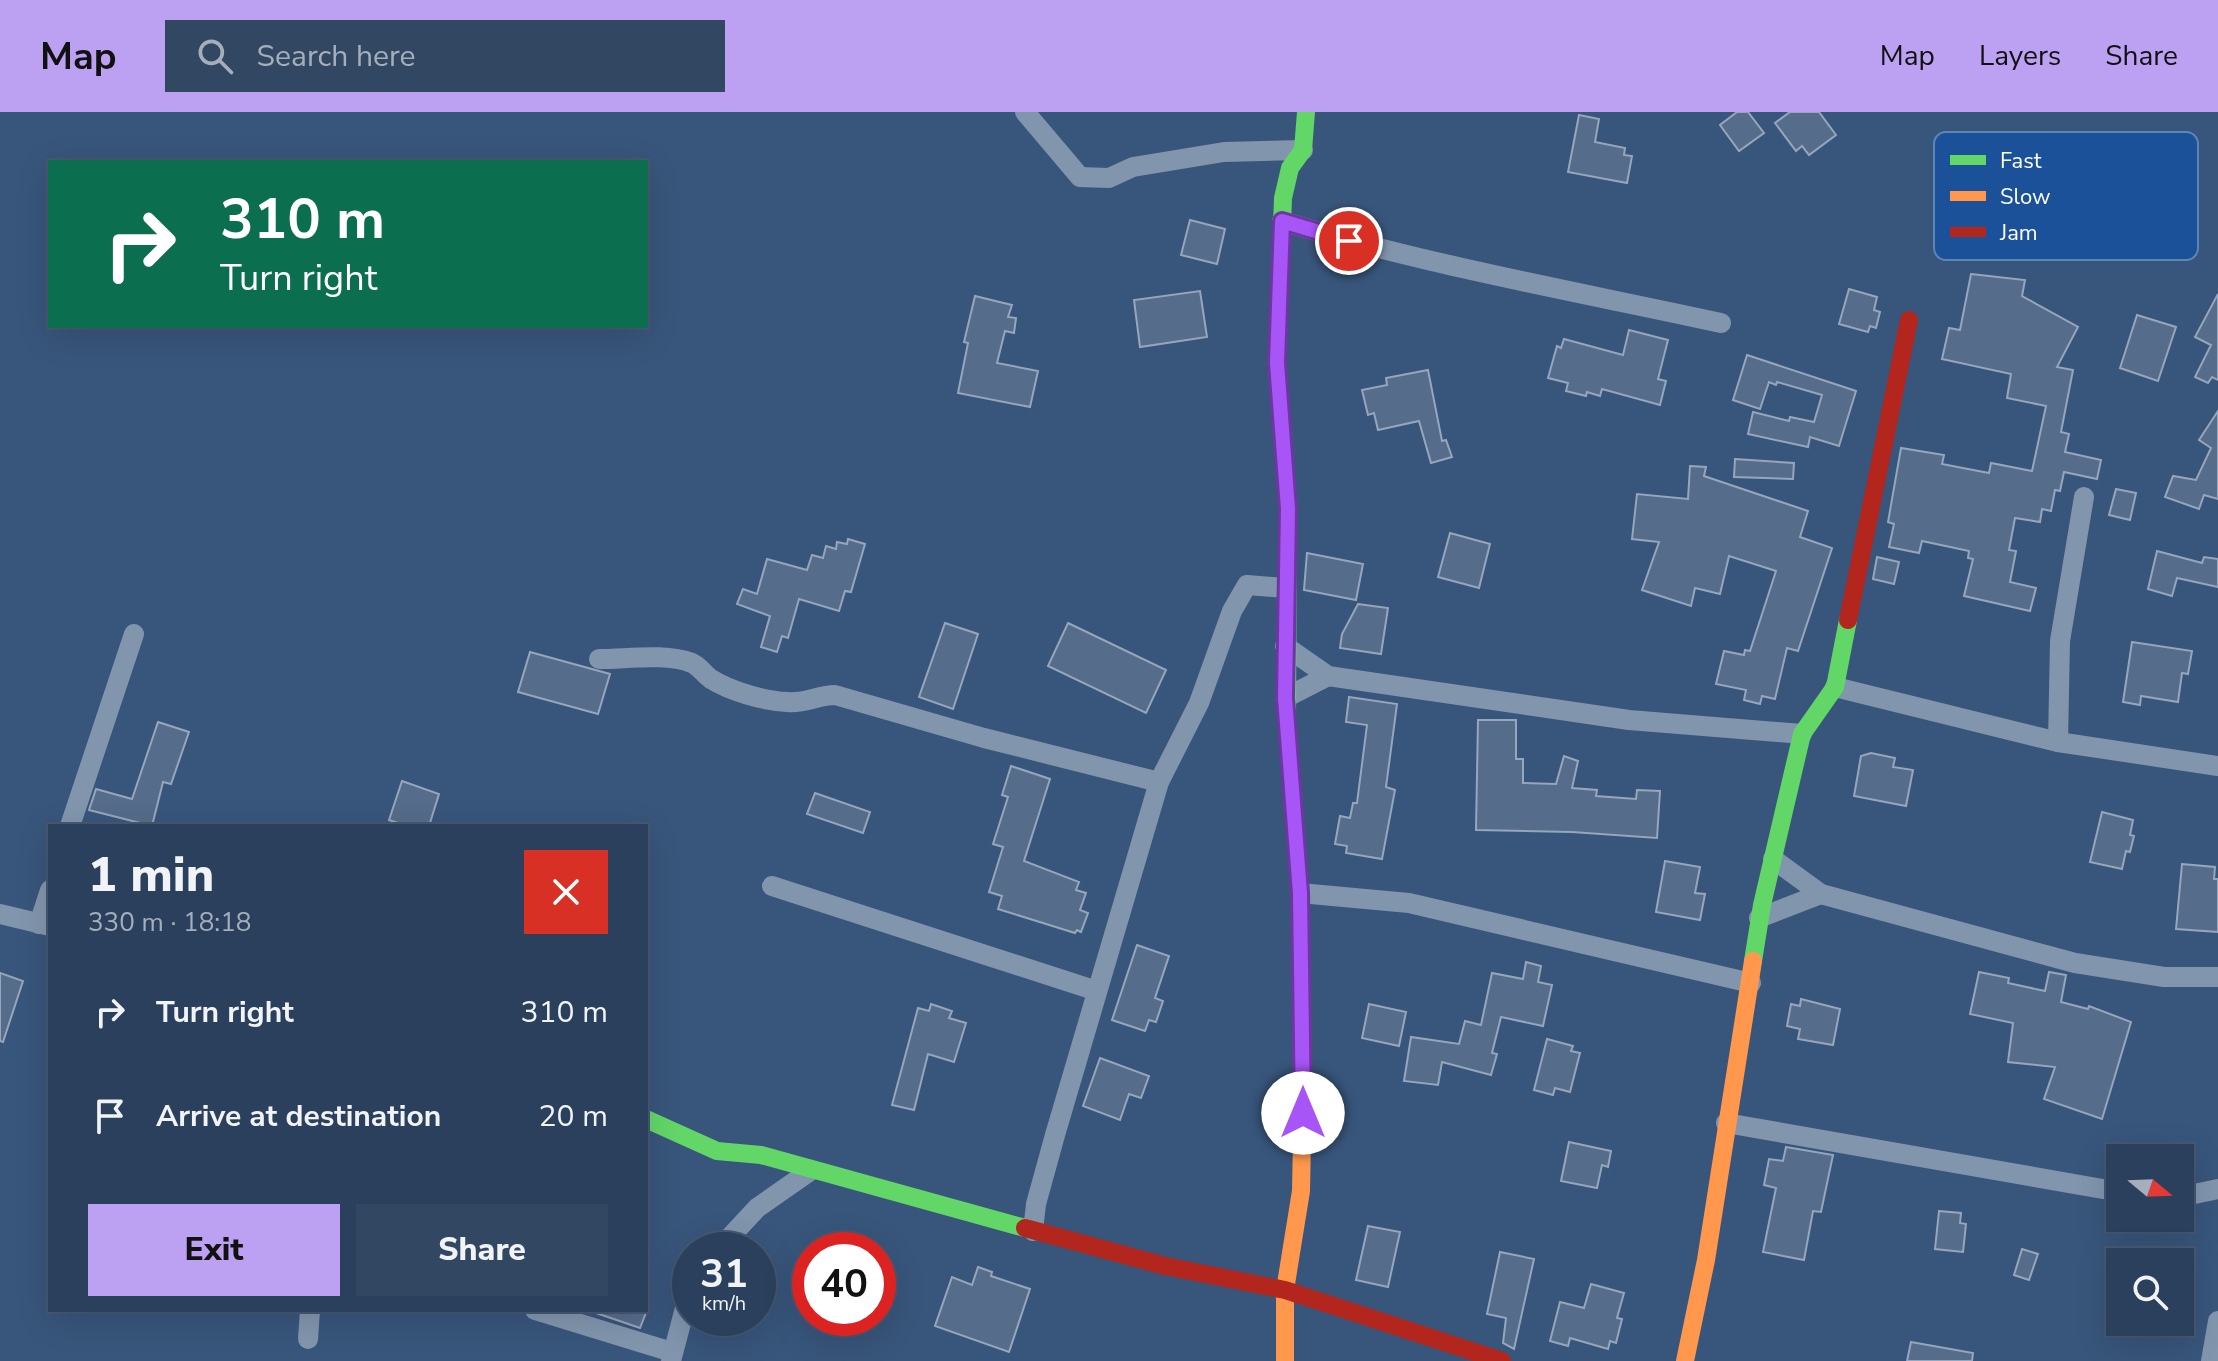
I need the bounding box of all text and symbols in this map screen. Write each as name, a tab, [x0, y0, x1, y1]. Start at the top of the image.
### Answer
search box	[165, 20, 725, 92]
text: Map	[40, 31, 117, 82]
icon: search	[193, 34, 237, 78]
text: Search here	[257, 36, 416, 77]
text: Map	[1880, 37, 1935, 75]
text: Layers	[1979, 37, 2061, 75]
text: Share	[2105, 37, 2178, 75]
legend	[1934, 132, 2198, 260]
text: Fast	[2000, 146, 2042, 176]
text: 310 m	[220, 181, 385, 258]
text: Slow	[2000, 182, 2051, 212]
icon: right	[88, 192, 192, 296]
pin	[1315, 207, 1383, 275]
text: Jam	[1999, 218, 2038, 248]
icon: arrive	[1327, 219, 1371, 263]
text: Turn right	[220, 254, 377, 303]
text: 1 min	[88, 842, 214, 908]
button: close	[524, 850, 608, 934]
text: 330 m · 18:18	[88, 905, 251, 940]
icon: right	[88, 990, 132, 1034]
text: Turn right	[156, 992, 294, 1033]
text: 310 m	[521, 992, 608, 1033]
position arrow	[1261, 1071, 1345, 1155]
icon: arrive	[88, 1094, 132, 1138]
text: Arrive at destination	[156, 1096, 441, 1137]
text: 20 m	[539, 1096, 608, 1137]
north arrow	[2106, 1144, 2194, 1232]
map controls	[2106, 1144, 2194, 1336]
button: Exit	[88, 1204, 340, 1296]
button: Share	[356, 1204, 608, 1296]
speed limit sign: 40	[792, 1232, 896, 1336]
text: 31	[700, 1247, 748, 1301]
button: search	[2106, 1248, 2194, 1336]
text: km/h	[702, 1290, 746, 1317]

